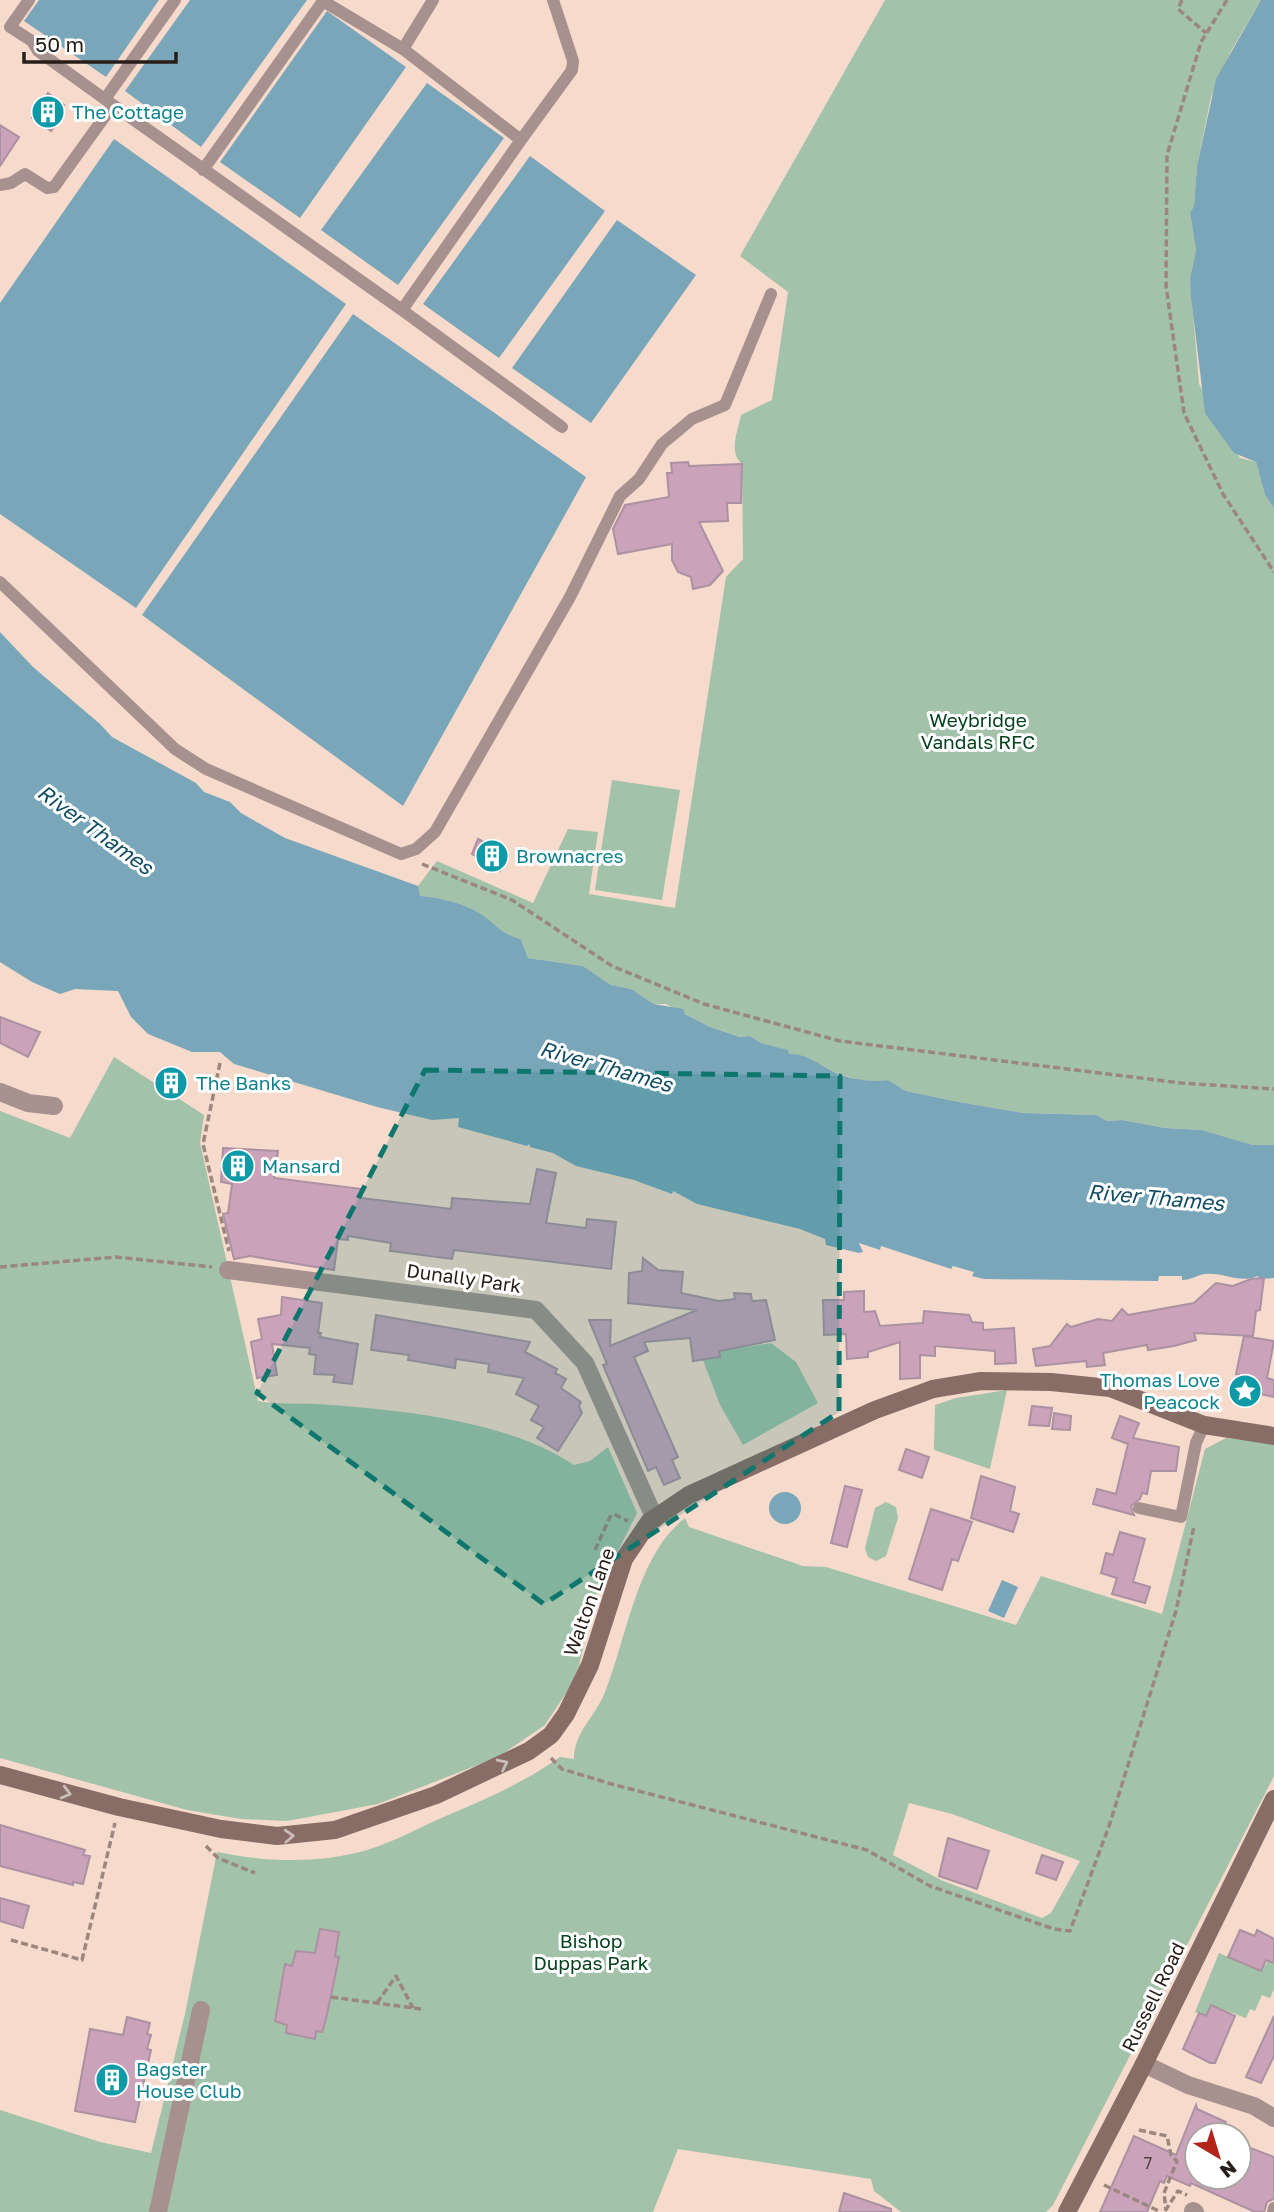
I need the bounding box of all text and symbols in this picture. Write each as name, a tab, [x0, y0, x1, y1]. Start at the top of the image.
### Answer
scale bar	[24, 21, 177, 65]
text: 50 m	[35, 31, 84, 57]
building icon: The Cottage	[29, 93, 67, 131]
place label: The Cottage	[72, 100, 184, 123]
park label: Weybridge Vandals RFC	[921, 708, 1035, 753]
water label: River Thames	[33, 779, 159, 880]
building icon: Brownacres	[473, 837, 511, 875]
place label: Brownacres	[516, 844, 624, 867]
water label: River Thames	[537, 1035, 676, 1098]
building icon: The Banks	[152, 1064, 190, 1102]
place label: The Banks	[196, 1071, 291, 1094]
building icon: Mansard	[219, 1147, 257, 1185]
place label: Mansard	[262, 1154, 340, 1177]
water label: River Thames	[1087, 1178, 1226, 1216]
street label: Dunally Park	[405, 1258, 523, 1297]
place label: Thomas Love Peacock	[1100, 1368, 1220, 1413]
place icon: Thomas Love Peacock	[1226, 1372, 1264, 1410]
street label: Walton Lane	[558, 1544, 619, 1659]
one-way arrow	[496, 1758, 508, 1772]
one-way arrow	[60, 1784, 72, 1799]
one-way arrow	[283, 1828, 294, 1843]
park label: Bishop Duppas Park	[534, 1929, 649, 1974]
street label: Russell Road	[1116, 1938, 1189, 2055]
place label: Bagster House Club	[136, 2057, 241, 2102]
building icon: Bagster House Club	[93, 2061, 131, 2099]
north arrow	[1183, 2121, 1253, 2191]
house number: 7	[1144, 2153, 1152, 2173]
text: N	[1216, 2156, 1242, 2183]

